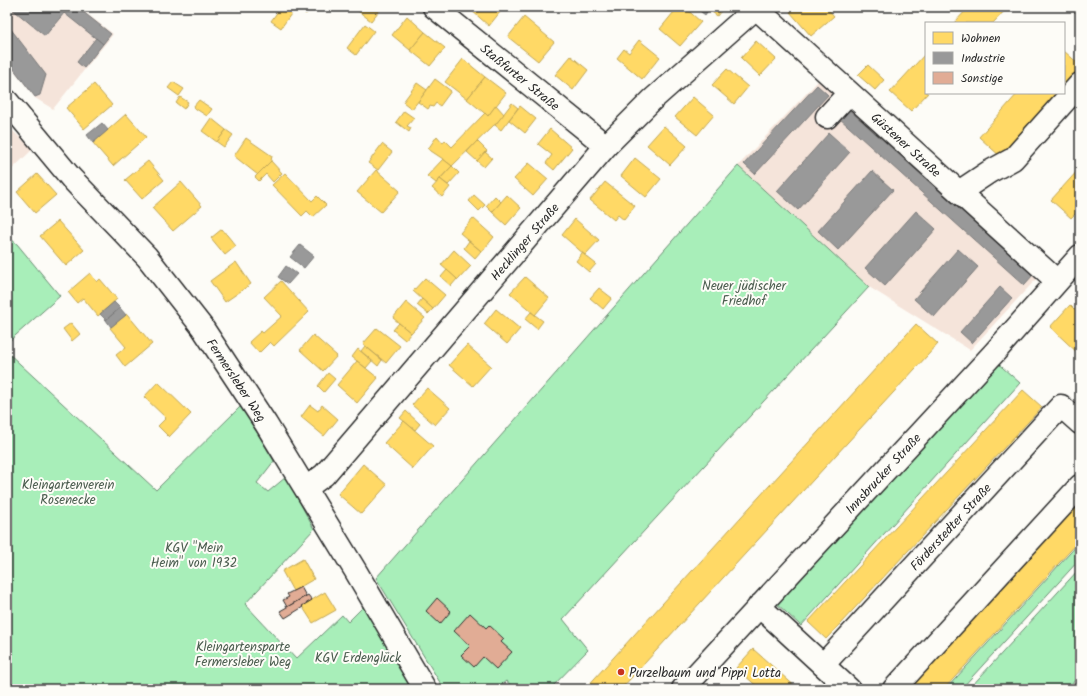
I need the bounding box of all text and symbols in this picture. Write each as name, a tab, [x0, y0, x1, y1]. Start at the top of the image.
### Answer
legend	[925, 22, 1065, 94]
text: Wohnen	[961, 29, 1000, 48]
street label: Staßfurter Straße	[475, 39, 564, 117]
text: Industrie	[961, 49, 1005, 68]
text: Sonstige	[961, 69, 1004, 88]
street label: Güstener Straße	[865, 108, 945, 183]
street label: Hecklinger Straße	[486, 198, 565, 286]
park label: Neuer jüdischer Friedhof	[702, 276, 787, 312]
street label: Fermersleber Weg	[200, 335, 271, 427]
street label: Innsbrucker Straße	[841, 429, 927, 520]
park label: Kleingartenverein Rosenecke	[22, 475, 114, 511]
street label: Förderstedter Straße	[905, 479, 997, 576]
park label: KGV "Mein Heim" von 1932	[151, 538, 237, 574]
park label: Kleingartensparte Fermersleber Weg	[195, 637, 291, 673]
park label: KGV Erdenglück	[315, 648, 402, 669]
place label: Purzelbaum und Pippi Lotta	[629, 663, 781, 684]
marker: Purzelbaum und Pippi Lotta	[616, 667, 626, 677]

